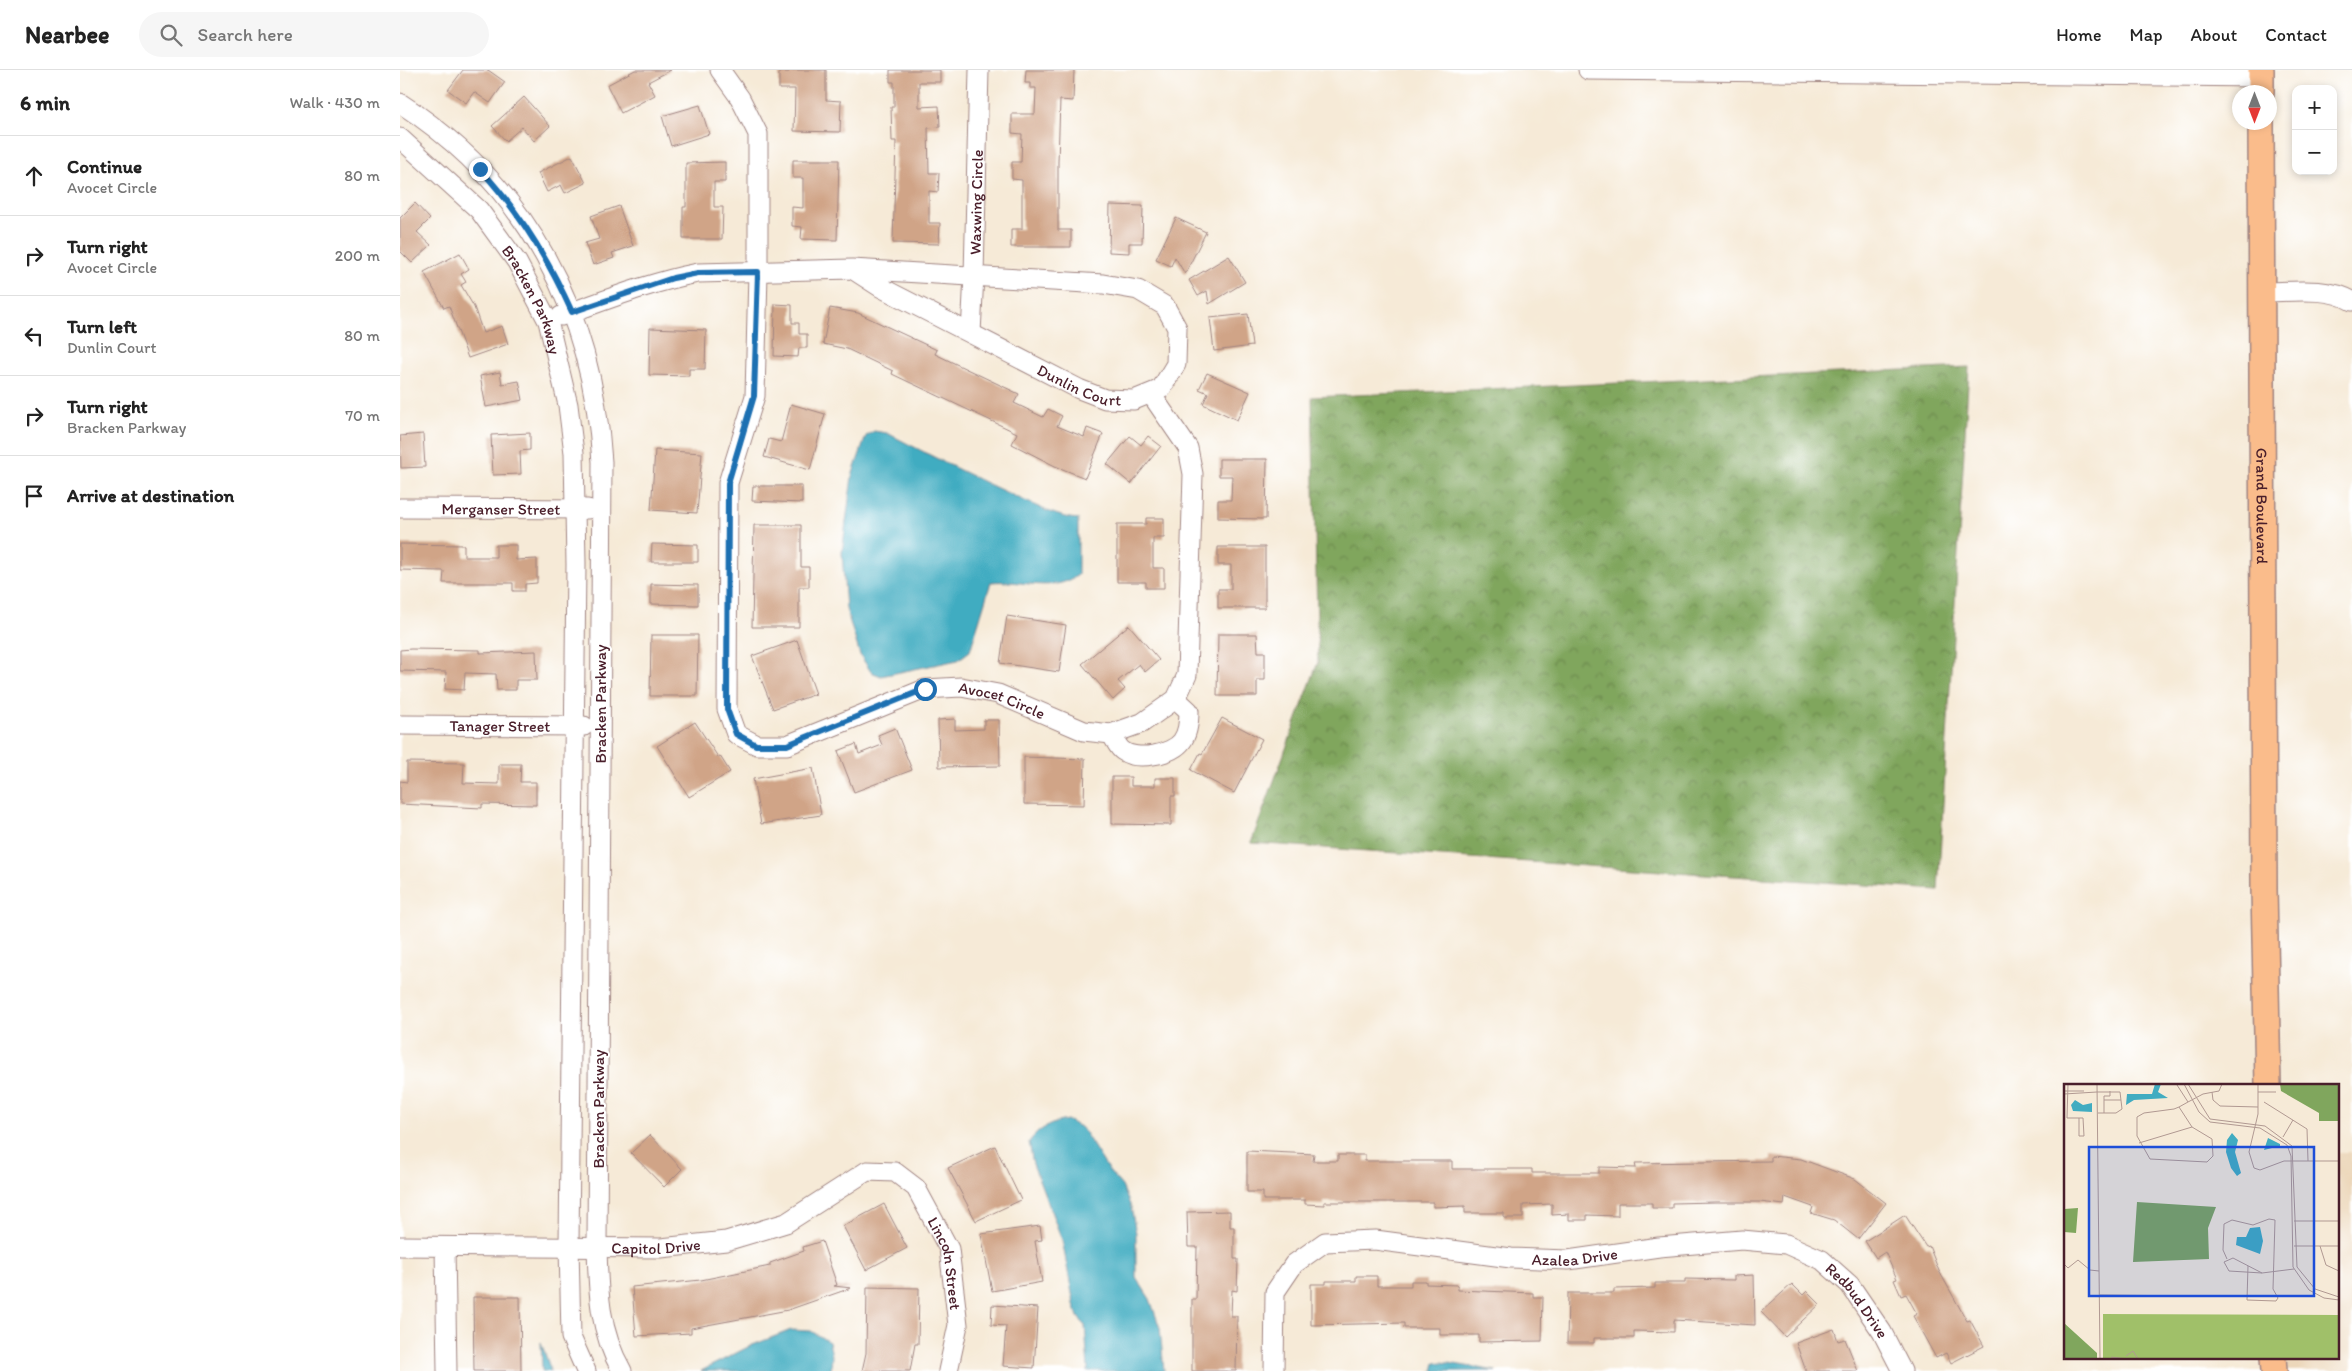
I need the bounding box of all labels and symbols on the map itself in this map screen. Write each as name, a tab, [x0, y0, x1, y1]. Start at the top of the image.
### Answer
north arrow	[2232, 85, 2277, 130]
street label: Waxwing Circle	[965, 149, 987, 255]
route end	[469, 158, 492, 181]
street label: Bracken Parkway	[498, 241, 565, 356]
street label: Dunlin Court	[1034, 360, 1122, 409]
street label: Grand Boulevard	[2253, 448, 2272, 564]
street label: Merganser Street	[442, 499, 560, 518]
street label: Bracken Parkway	[591, 644, 610, 764]
street label: Avocet Circle	[957, 677, 1048, 723]
route start	[914, 678, 937, 701]
street label: Tanager Street	[450, 716, 550, 735]
street label: Bracken Parkway	[589, 1049, 608, 1169]
inset map	[2064, 1084, 2340, 1358]
street label: Lincoln Street	[924, 1213, 966, 1311]
street label: Capitol Drive	[611, 1234, 702, 1258]
street label: Azalea Drive	[1531, 1244, 1619, 1270]
street label: Redbud Drive	[1822, 1258, 1893, 1341]

